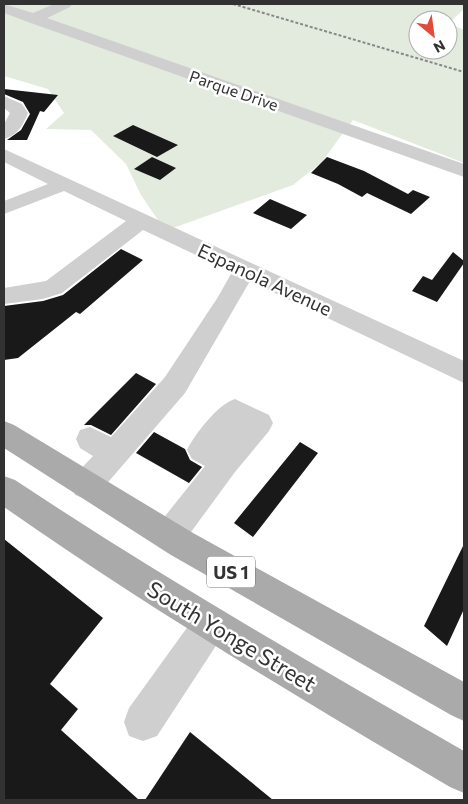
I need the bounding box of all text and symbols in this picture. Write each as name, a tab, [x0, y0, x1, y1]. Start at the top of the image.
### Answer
north arrow	[408, 10, 458, 60]
text: N	[431, 37, 448, 57]
street label: Parque Drive	[187, 66, 281, 114]
street label: Espanola Avenue	[194, 238, 336, 320]
road number: US 1	[207, 556, 255, 588]
street label: South Yonge Street	[143, 575, 321, 697]

